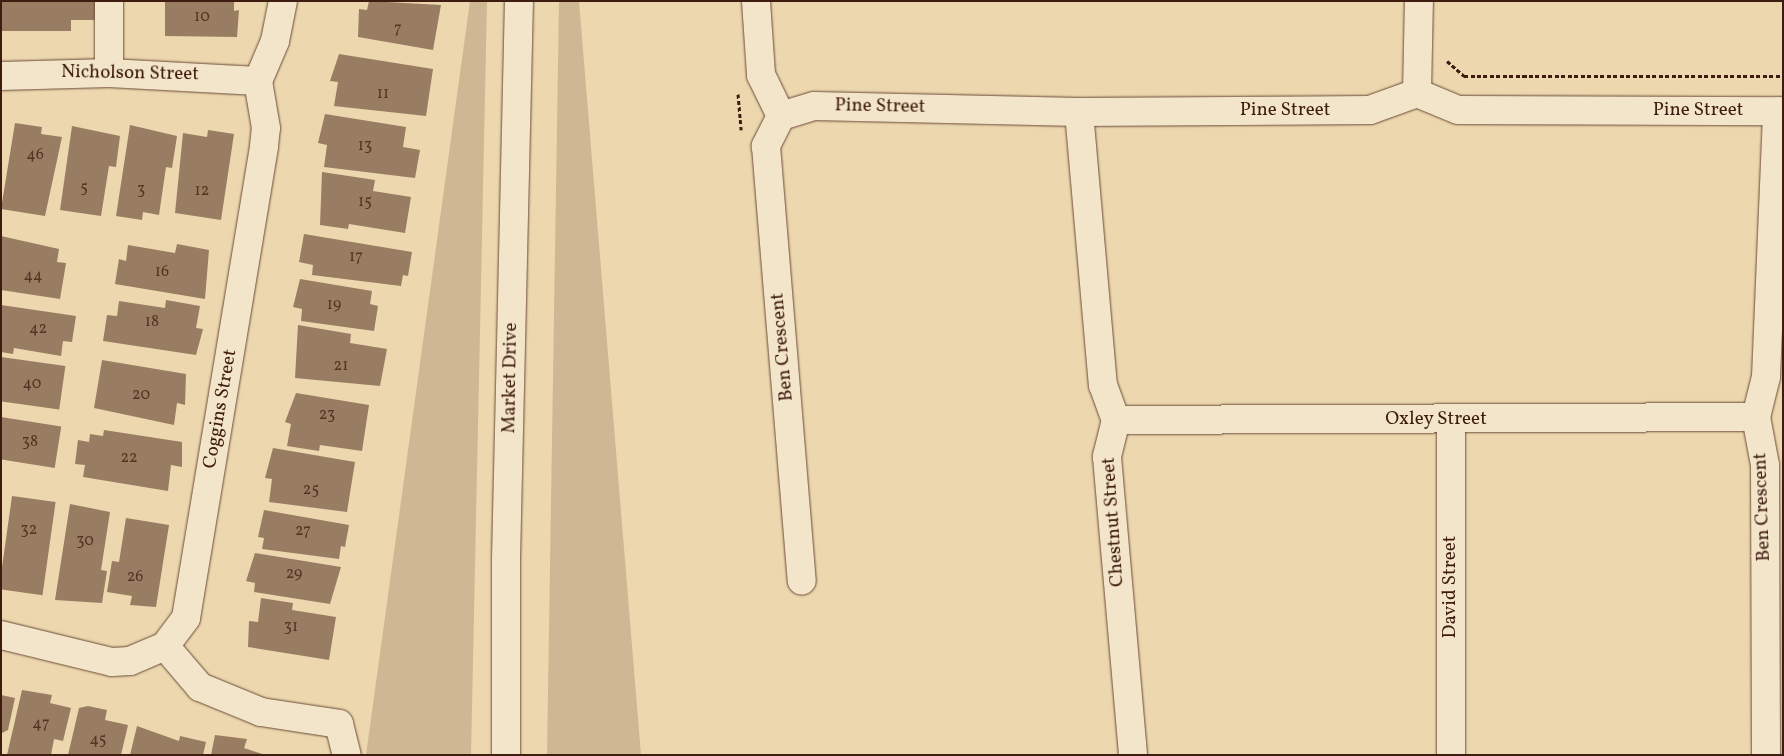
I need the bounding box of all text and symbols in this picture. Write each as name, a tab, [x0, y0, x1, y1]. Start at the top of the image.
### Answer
house number: 10	[194, 7, 210, 27]
house number: 7	[394, 19, 402, 39]
street label: Nicholson Street	[61, 61, 199, 87]
house number: 11	[377, 84, 389, 104]
street label: Pine Street	[834, 95, 926, 119]
street label: Pine Street	[1240, 100, 1330, 122]
street label: Pine Street	[1653, 100, 1743, 122]
house number: 13	[358, 136, 372, 156]
house number: 46	[26, 145, 44, 165]
house number: 5	[80, 178, 88, 198]
house number: 3	[137, 180, 145, 200]
house number: 12	[195, 181, 209, 201]
house number: 15	[358, 192, 372, 212]
house number: 17	[349, 247, 363, 267]
house number: 16	[155, 262, 169, 282]
house number: 44	[23, 266, 43, 286]
street label: Ben Crescent	[767, 292, 799, 402]
house number: 19	[327, 295, 341, 315]
house number: 18	[145, 312, 159, 332]
house number: 42	[29, 319, 47, 339]
street label: Market Drive	[499, 322, 523, 434]
street label: Coggins Street	[199, 348, 243, 470]
house number: 21	[334, 356, 348, 376]
house number: 40	[23, 374, 41, 394]
house number: 20	[132, 385, 150, 405]
house number: 23	[319, 405, 335, 425]
street label: Oxley Street	[1385, 409, 1487, 431]
house number: 38	[22, 432, 38, 452]
house number: 22	[120, 448, 138, 468]
street label: Ben Crescent	[1750, 452, 1776, 562]
street label: Chestnut Street	[1098, 456, 1130, 588]
house number: 25	[303, 480, 319, 500]
house number: 32	[21, 520, 37, 540]
house number: 27	[295, 521, 311, 541]
house number: 30	[76, 531, 94, 551]
street label: David Street	[1440, 536, 1462, 638]
house number: 29	[286, 564, 302, 584]
house number: 26	[127, 567, 143, 587]
house number: 31	[284, 617, 298, 637]
house number: 47	[32, 714, 50, 734]
house number: 45	[90, 730, 106, 750]

